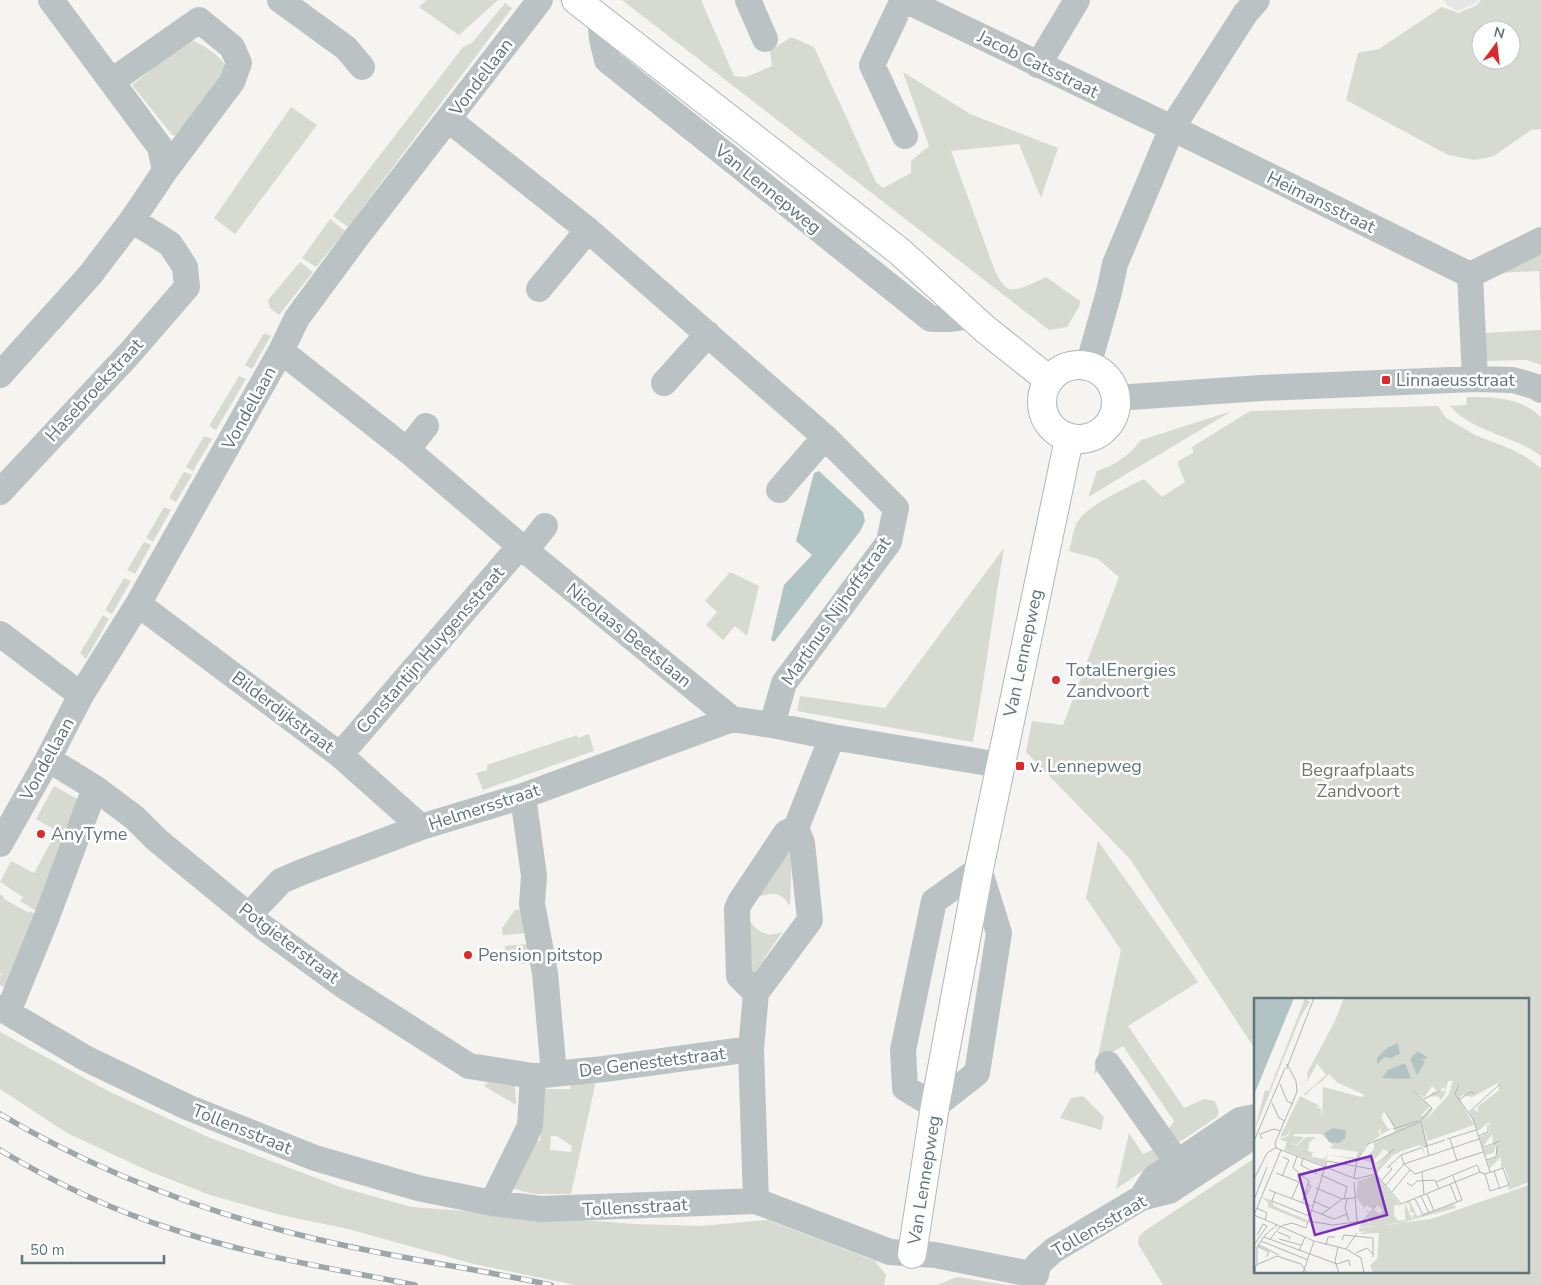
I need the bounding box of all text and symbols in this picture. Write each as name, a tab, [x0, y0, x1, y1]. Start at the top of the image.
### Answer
north arrow	[1471, 20, 1521, 70]
text: N	[1492, 22, 1507, 43]
street label: Jacob Catsstraat	[973, 24, 1103, 104]
street label: Vondellaan	[443, 33, 518, 122]
street label: Van Lennepweg	[709, 138, 826, 239]
street label: Heimansstraat	[1263, 165, 1380, 239]
street label: Hasebroekstraat	[40, 333, 149, 447]
street label: Vondellaan	[216, 362, 282, 455]
place label: Linnaeusstraat	[1396, 368, 1516, 392]
marker: Linnaeusstraat	[1380, 374, 1392, 386]
street label: Martinus Nijhoffstraat	[776, 531, 897, 690]
street label: Constantijn Huygensstraat	[351, 561, 510, 739]
street label: Nicolaas Beetslaan	[562, 577, 696, 693]
street label: Van Lennepweg	[997, 587, 1048, 720]
place label: TotalEnergies Zandvoort	[1066, 658, 1176, 703]
street label: Bilderdijkstraat	[227, 666, 340, 759]
marker: TotalEnergies Zandvoort	[1050, 674, 1062, 686]
street label: Vondellaan	[14, 713, 80, 806]
place label: v. Lennepweg	[1030, 754, 1142, 778]
park label: Begraafplaats Zandvoort	[1301, 758, 1415, 803]
marker: v. Lennepweg	[1014, 760, 1026, 772]
street label: Helmersstraat	[426, 778, 543, 836]
place label: AnyTyme	[51, 822, 127, 846]
marker: AnyTyme	[35, 828, 47, 840]
street label: Potgieterstraat	[234, 897, 345, 989]
place label: Pension pitstop	[478, 943, 603, 967]
marker: Pension pitstop	[462, 949, 474, 961]
inset map	[1254, 998, 1528, 1272]
street label: De Genestetstraat	[577, 1041, 727, 1083]
street label: Tollensstraat	[189, 1098, 296, 1160]
street label: Van Lennepweg	[902, 1114, 946, 1247]
street label: Tollensstraat	[1047, 1189, 1151, 1263]
street label: Tollensstraat	[582, 1192, 689, 1222]
scale bar	[22, 1232, 165, 1264]
text: 50 m	[30, 1240, 65, 1260]

